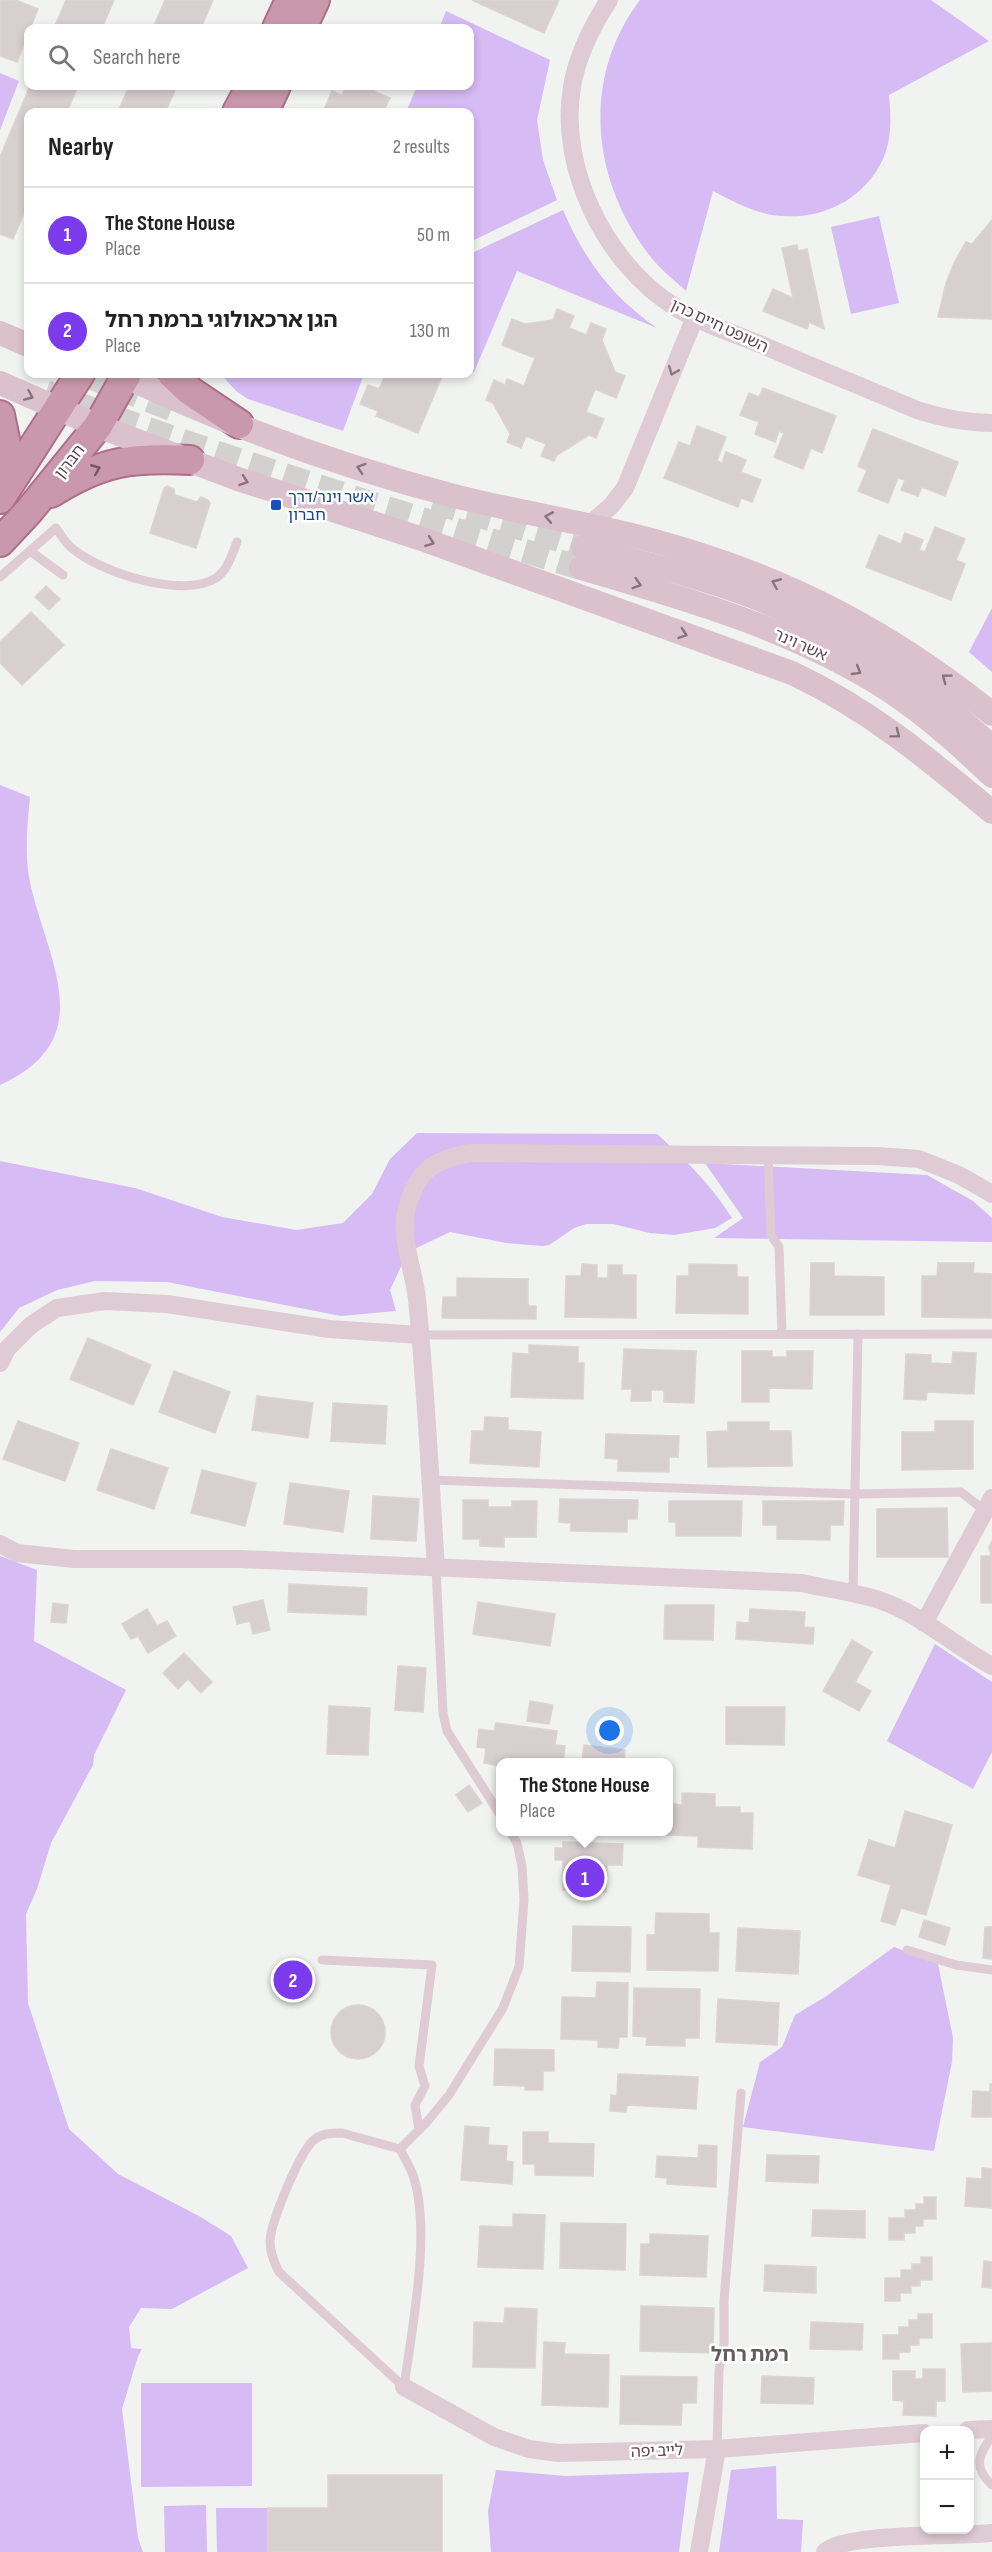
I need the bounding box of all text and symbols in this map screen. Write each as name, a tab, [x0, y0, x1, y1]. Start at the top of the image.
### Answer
search box	[24, 24, 474, 90]
icon: search	[45, 41, 78, 74]
text: Search here	[93, 44, 180, 71]
text: Nearby	[48, 132, 114, 163]
text: 2 results	[393, 135, 450, 159]
text: The Stone House	[105, 210, 235, 237]
text: 1	[64, 223, 71, 247]
text: 50 m	[417, 223, 450, 247]
text: Place	[105, 237, 141, 261]
street label: השופט חיים כהן	[668, 296, 771, 357]
text: הגן ארכאולוגי ברמת רחל	[105, 307, 338, 334]
text: 2	[63, 319, 72, 343]
text: 130 m	[410, 319, 450, 343]
text: Place	[105, 334, 141, 358]
one-way arrow	[667, 366, 680, 376]
one-way arrow	[22, 389, 33, 401]
street label: חברון	[51, 441, 89, 483]
one-way arrow	[356, 463, 367, 475]
one-way arrow	[89, 464, 100, 476]
one-way arrow	[238, 474, 249, 487]
place label: אשר וינר/דרך חברון	[288, 488, 374, 525]
marker: אשר וינר/דרך חברון	[269, 498, 283, 512]
one-way arrow	[545, 511, 555, 524]
one-way arrow	[424, 534, 434, 547]
one-way arrow	[631, 577, 642, 589]
one-way arrow	[772, 578, 783, 590]
street label: אשר וינר	[771, 625, 830, 665]
one-way arrow	[677, 626, 688, 639]
one-way arrow	[851, 664, 861, 676]
one-way arrow	[941, 674, 952, 685]
one-way arrow	[890, 727, 901, 738]
your location	[595, 1716, 624, 1745]
popup	[496, 1758, 673, 1836]
text: The Stone House	[519, 1772, 650, 1799]
text: Place	[519, 1799, 555, 1823]
pin: 1	[566, 1856, 604, 1900]
pin: 2	[274, 1958, 312, 2002]
district label: רמת רחל	[711, 2343, 789, 2367]
map controls	[920, 2426, 974, 2534]
button: +	[920, 2426, 974, 2480]
street label: לייב יפה	[631, 2441, 684, 2462]
button: −	[920, 2480, 974, 2534]

